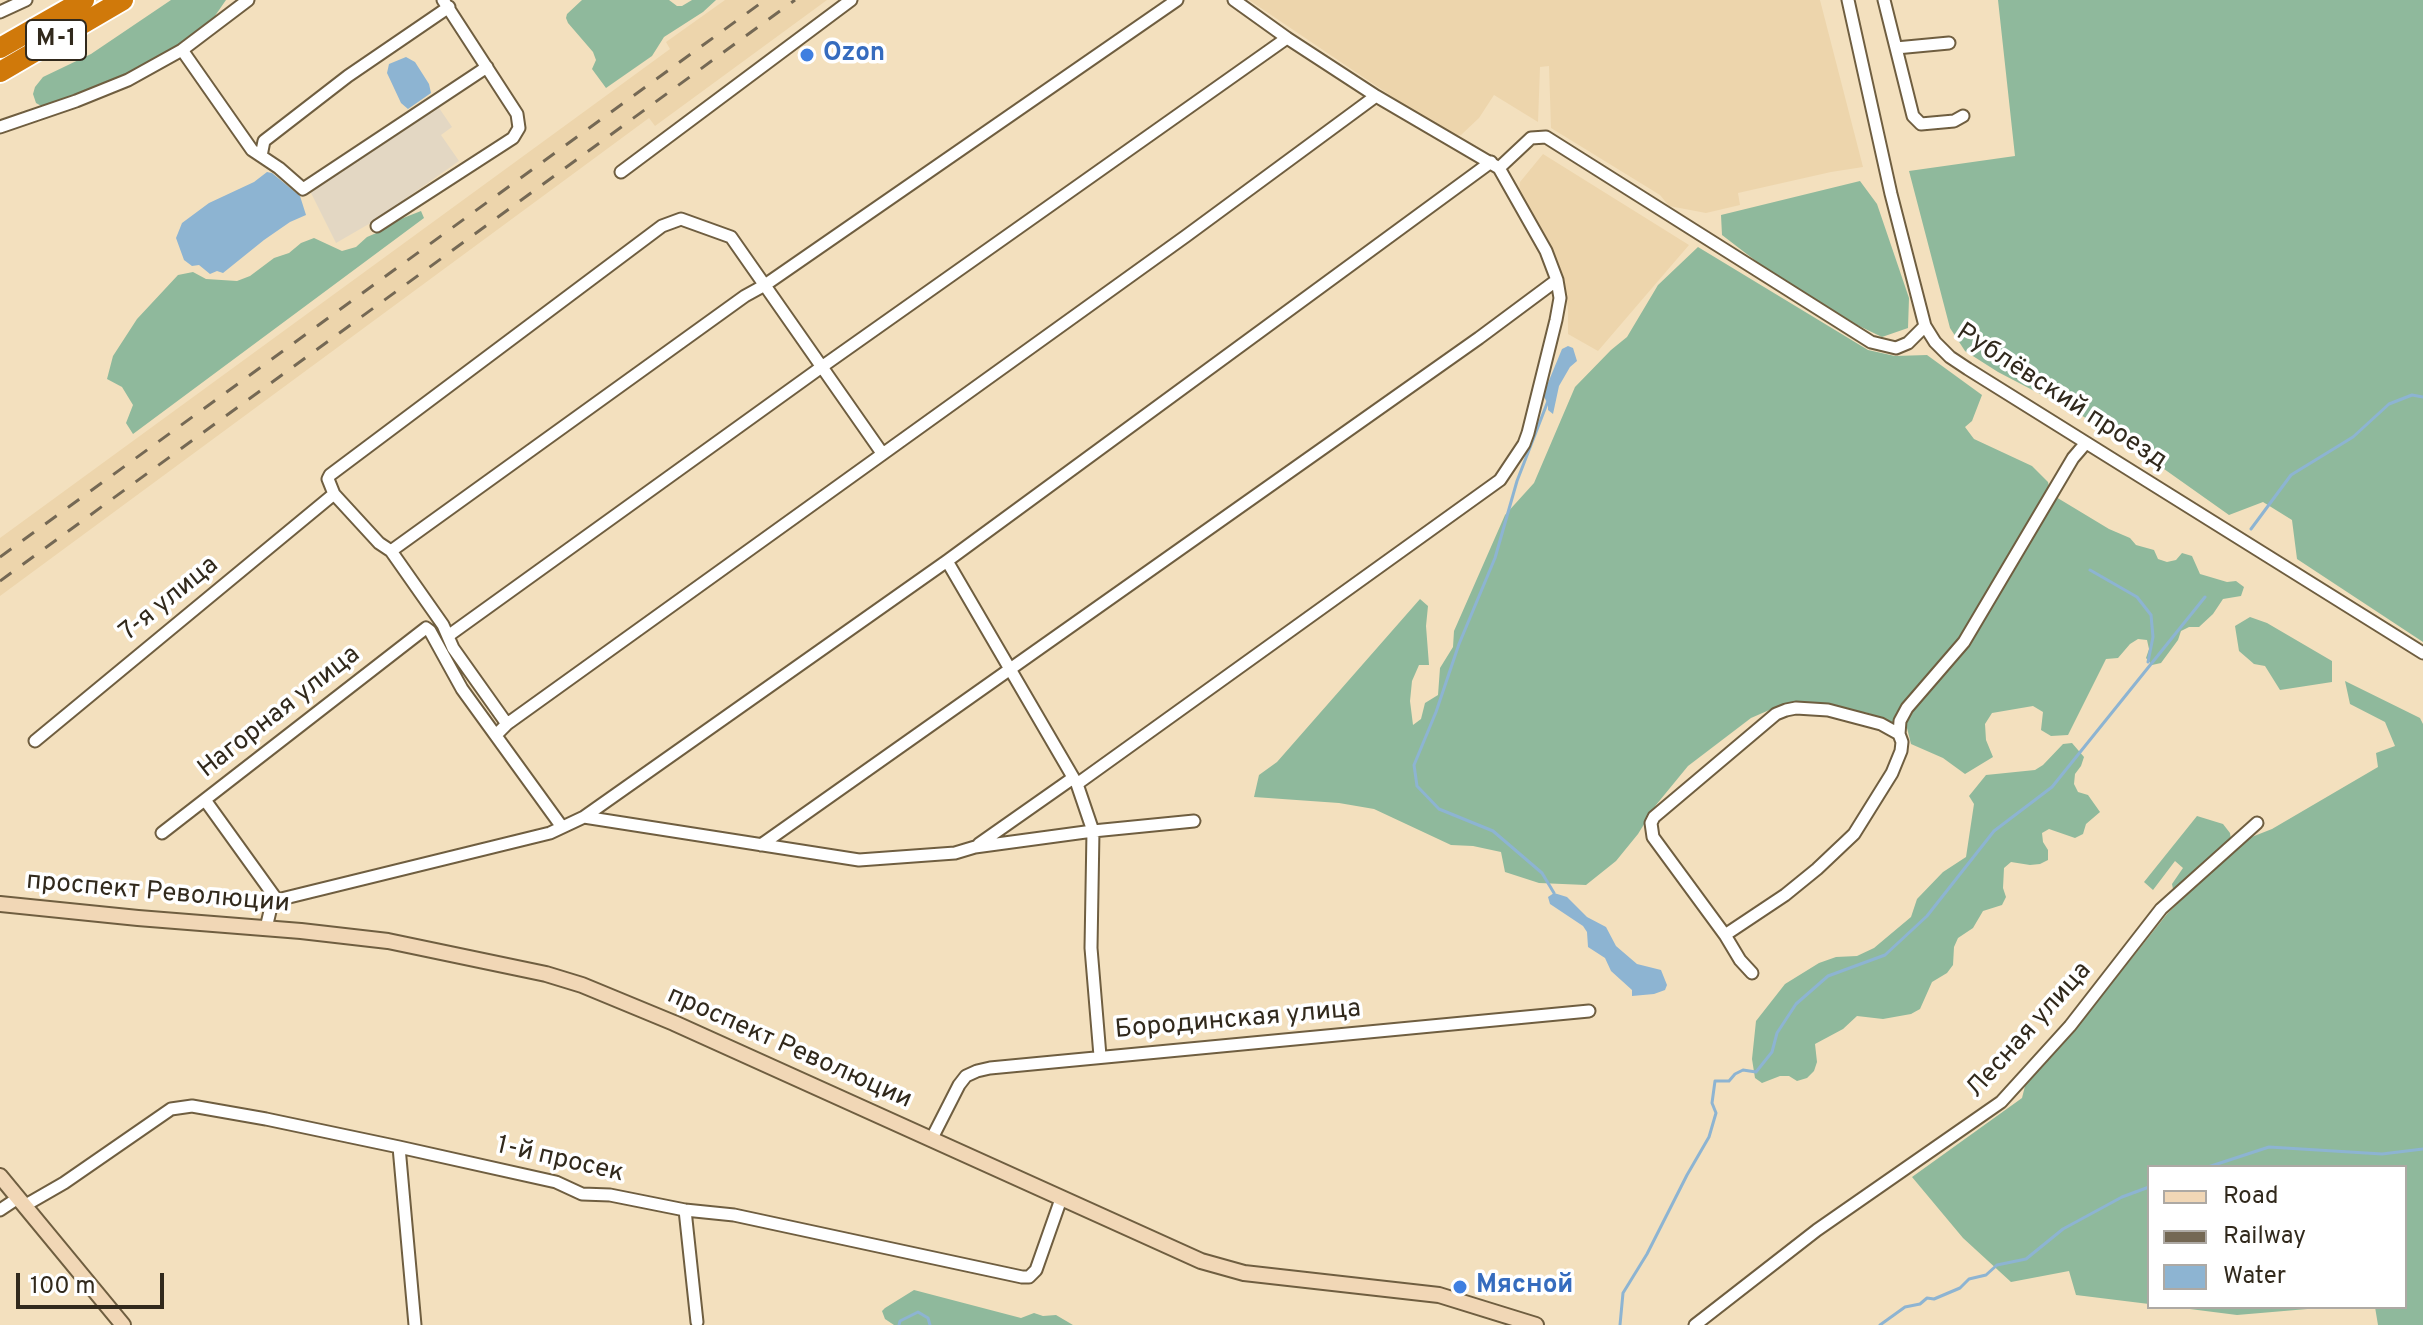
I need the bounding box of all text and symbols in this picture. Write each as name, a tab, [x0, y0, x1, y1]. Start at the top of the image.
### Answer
road number: М-1	[26, 20, 86, 60]
place label: Ozon	[823, 39, 885, 71]
marker: Ozon	[798, 46, 816, 64]
street label: Рублёвский проезд	[1949, 318, 2173, 478]
street label: 7-я улица	[114, 551, 226, 649]
street label: Нагорная улица	[193, 640, 367, 786]
street label: проспект Революции	[25, 867, 291, 921]
street label: Лесная улица	[1961, 957, 2099, 1105]
street label: проспект Революции	[662, 981, 916, 1117]
street label: Бородинская улица	[1114, 995, 1362, 1047]
street label: 1-й просек	[493, 1131, 627, 1191]
legend	[2147, 1165, 2407, 1309]
text: Road	[2223, 1182, 2279, 1212]
text: Railway	[2223, 1222, 2306, 1252]
scale bar	[20, 1257, 168, 1307]
text: Water	[2223, 1262, 2286, 1292]
place label: Мясной	[1476, 1271, 1573, 1303]
text: 100 m	[30, 1272, 96, 1302]
marker: Мясной	[1451, 1278, 1469, 1296]

